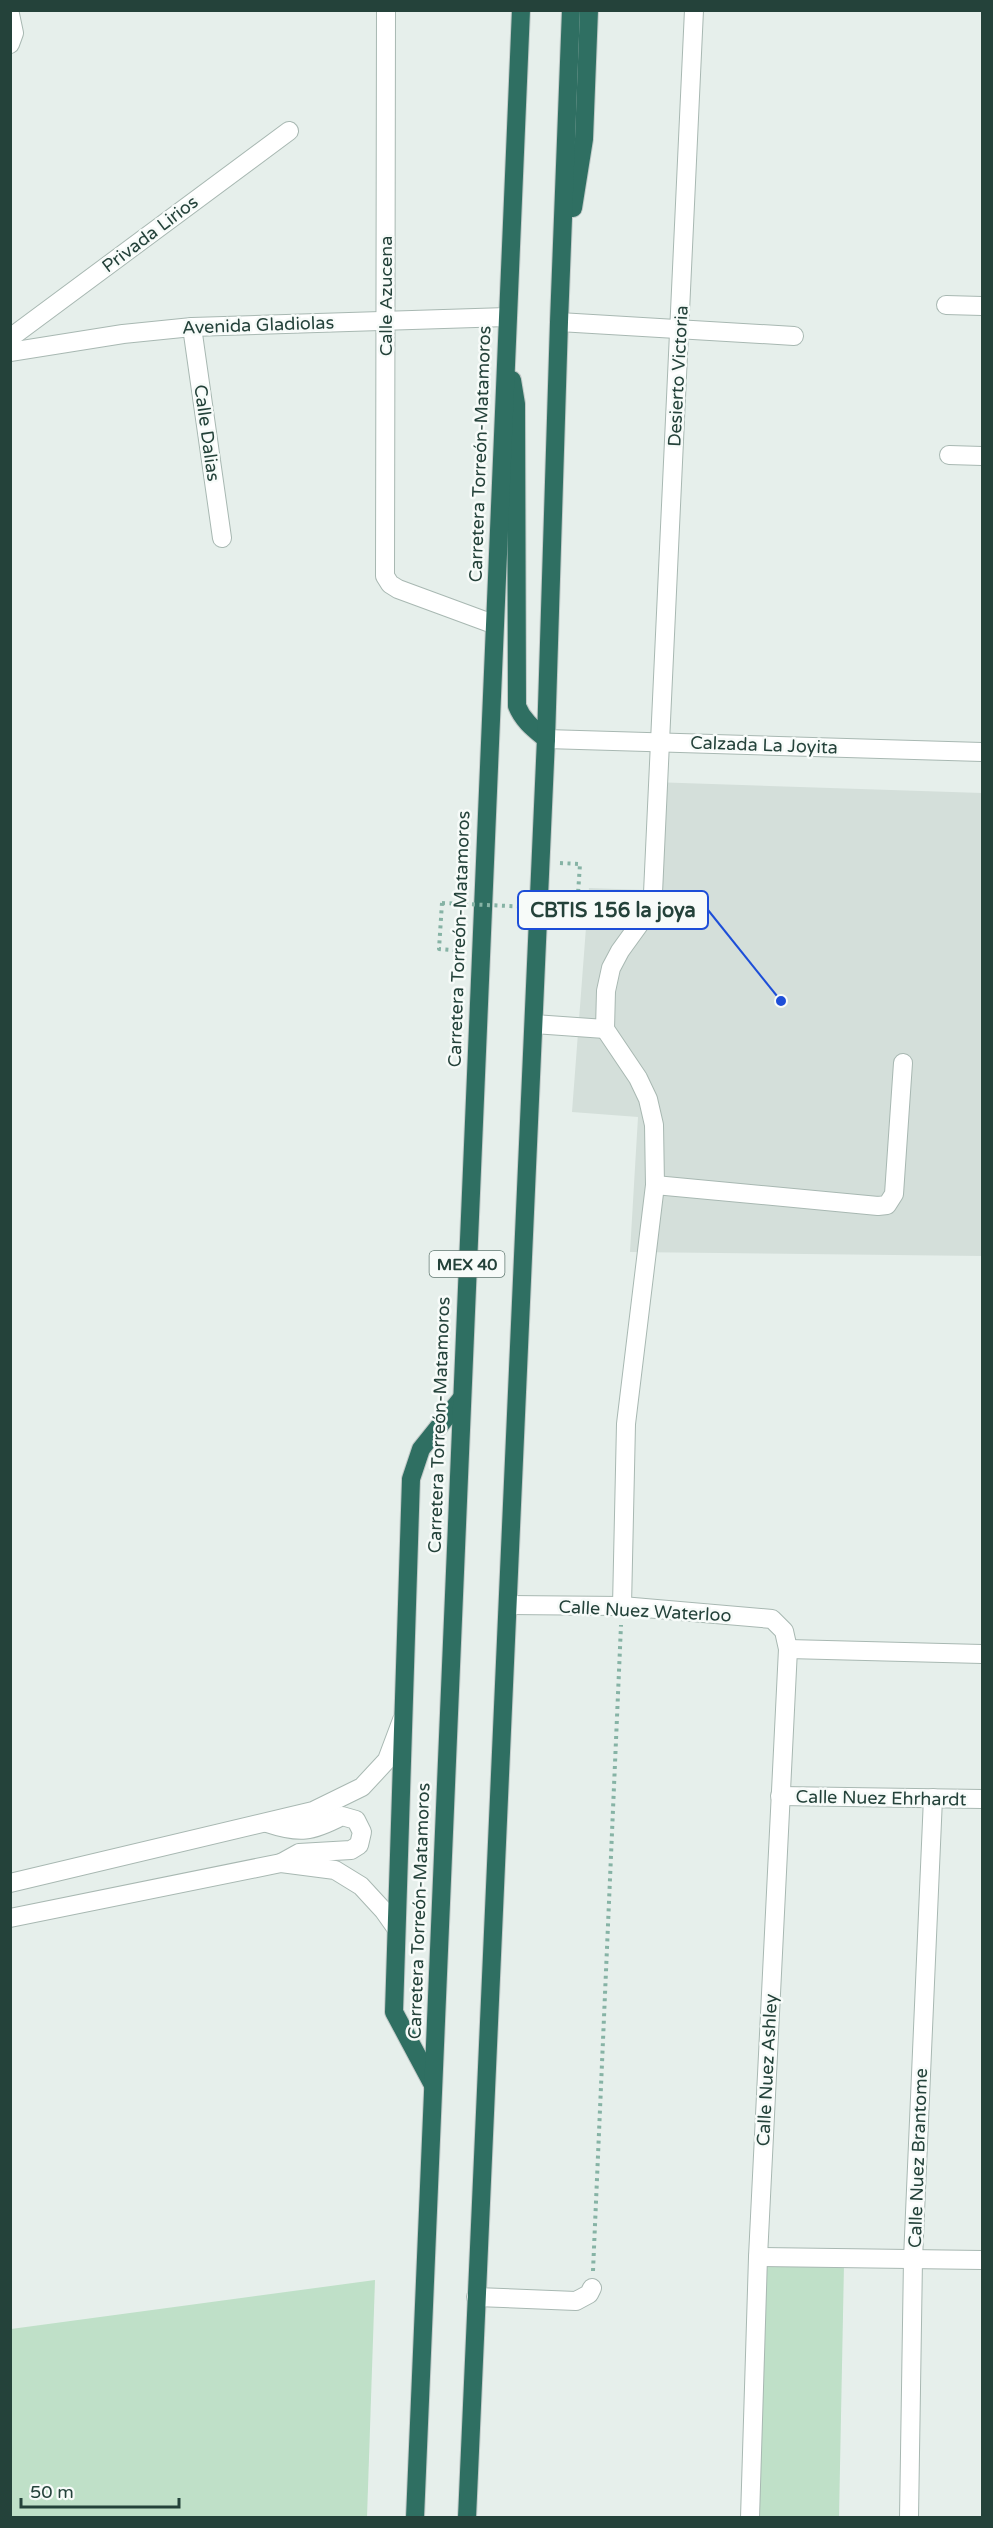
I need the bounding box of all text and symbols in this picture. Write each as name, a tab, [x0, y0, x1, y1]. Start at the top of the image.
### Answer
street label: Privada Lirios	[98, 191, 202, 277]
street label: Calle Azucena	[375, 236, 397, 356]
street label: Desierto Victoria	[663, 305, 693, 447]
street label: Avenida Gladiolas	[182, 311, 334, 339]
street label: Carretera Torreón-Matamoros	[465, 325, 495, 583]
street label: Calle Dalias	[189, 383, 225, 483]
street label: Calzada La Joyita	[690, 731, 838, 759]
street label: Carretera Torreón-Matamoros	[444, 810, 474, 1068]
callout: CBTIS 156 la joya	[518, 891, 708, 929]
text: CBTIS 156 la joya	[530, 899, 696, 923]
road number: MEX 40	[430, 1251, 504, 1277]
street label: Carretera Torreón-Matamoros	[424, 1296, 454, 1554]
street label: Calle Nuez Waterloo	[558, 1595, 732, 1627]
street label: Carretera Torreón-Matamoros	[404, 1782, 434, 2040]
street label: Calle Nuez Ehrhardt	[795, 1786, 967, 1810]
street label: Calle Nuez Ashley	[752, 1993, 782, 2147]
street label: Calle Nuez Brantome	[904, 2068, 932, 2248]
scale bar	[21, 2471, 178, 2509]
text: 50 m	[30, 2481, 74, 2503]

